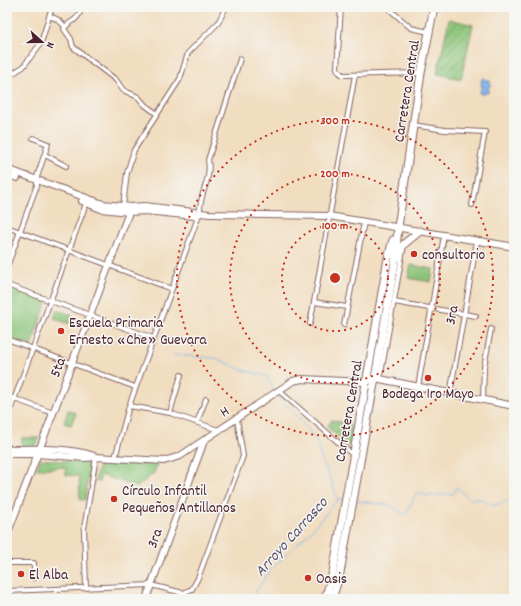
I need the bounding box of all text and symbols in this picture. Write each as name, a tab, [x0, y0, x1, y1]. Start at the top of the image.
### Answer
north arrow	[22, 22, 62, 62]
street label: Carretera Central	[389, 38, 427, 144]
text: N	[41, 39, 58, 51]
text: 300 m	[320, 113, 350, 130]
text: 200 m	[320, 166, 350, 183]
text: 100 m	[322, 218, 348, 235]
place label: consultorio	[422, 245, 486, 267]
marker: consultorio	[409, 249, 419, 259]
centre of rings	[328, 271, 342, 285]
street label: 3ra	[440, 303, 466, 327]
place label: Escuela Primaria Ernesto «Che» Guevara	[69, 313, 208, 352]
marker: Escuela Primaria Ernesto «Che» Guevara	[56, 326, 66, 336]
street label: 5ta	[45, 354, 73, 381]
street label: Carretera Central	[330, 358, 370, 464]
marker: Bodega 1ro Mayo	[423, 373, 433, 383]
place label: Bodega 1ro Mayo	[382, 384, 474, 406]
street label: H	[216, 401, 234, 424]
place label: Círculo Infantil Pequeños Antillanos	[122, 481, 236, 520]
water label: Arroyo Carrasco	[250, 492, 334, 583]
marker: Círculo Infantil Pequeños Antillanos	[109, 494, 119, 504]
street label: 3ra	[142, 525, 170, 551]
place label: El Alba	[29, 565, 69, 587]
marker: El Alba	[16, 569, 26, 579]
place label: Oasis	[316, 569, 347, 591]
marker: Oasis	[303, 573, 313, 583]

